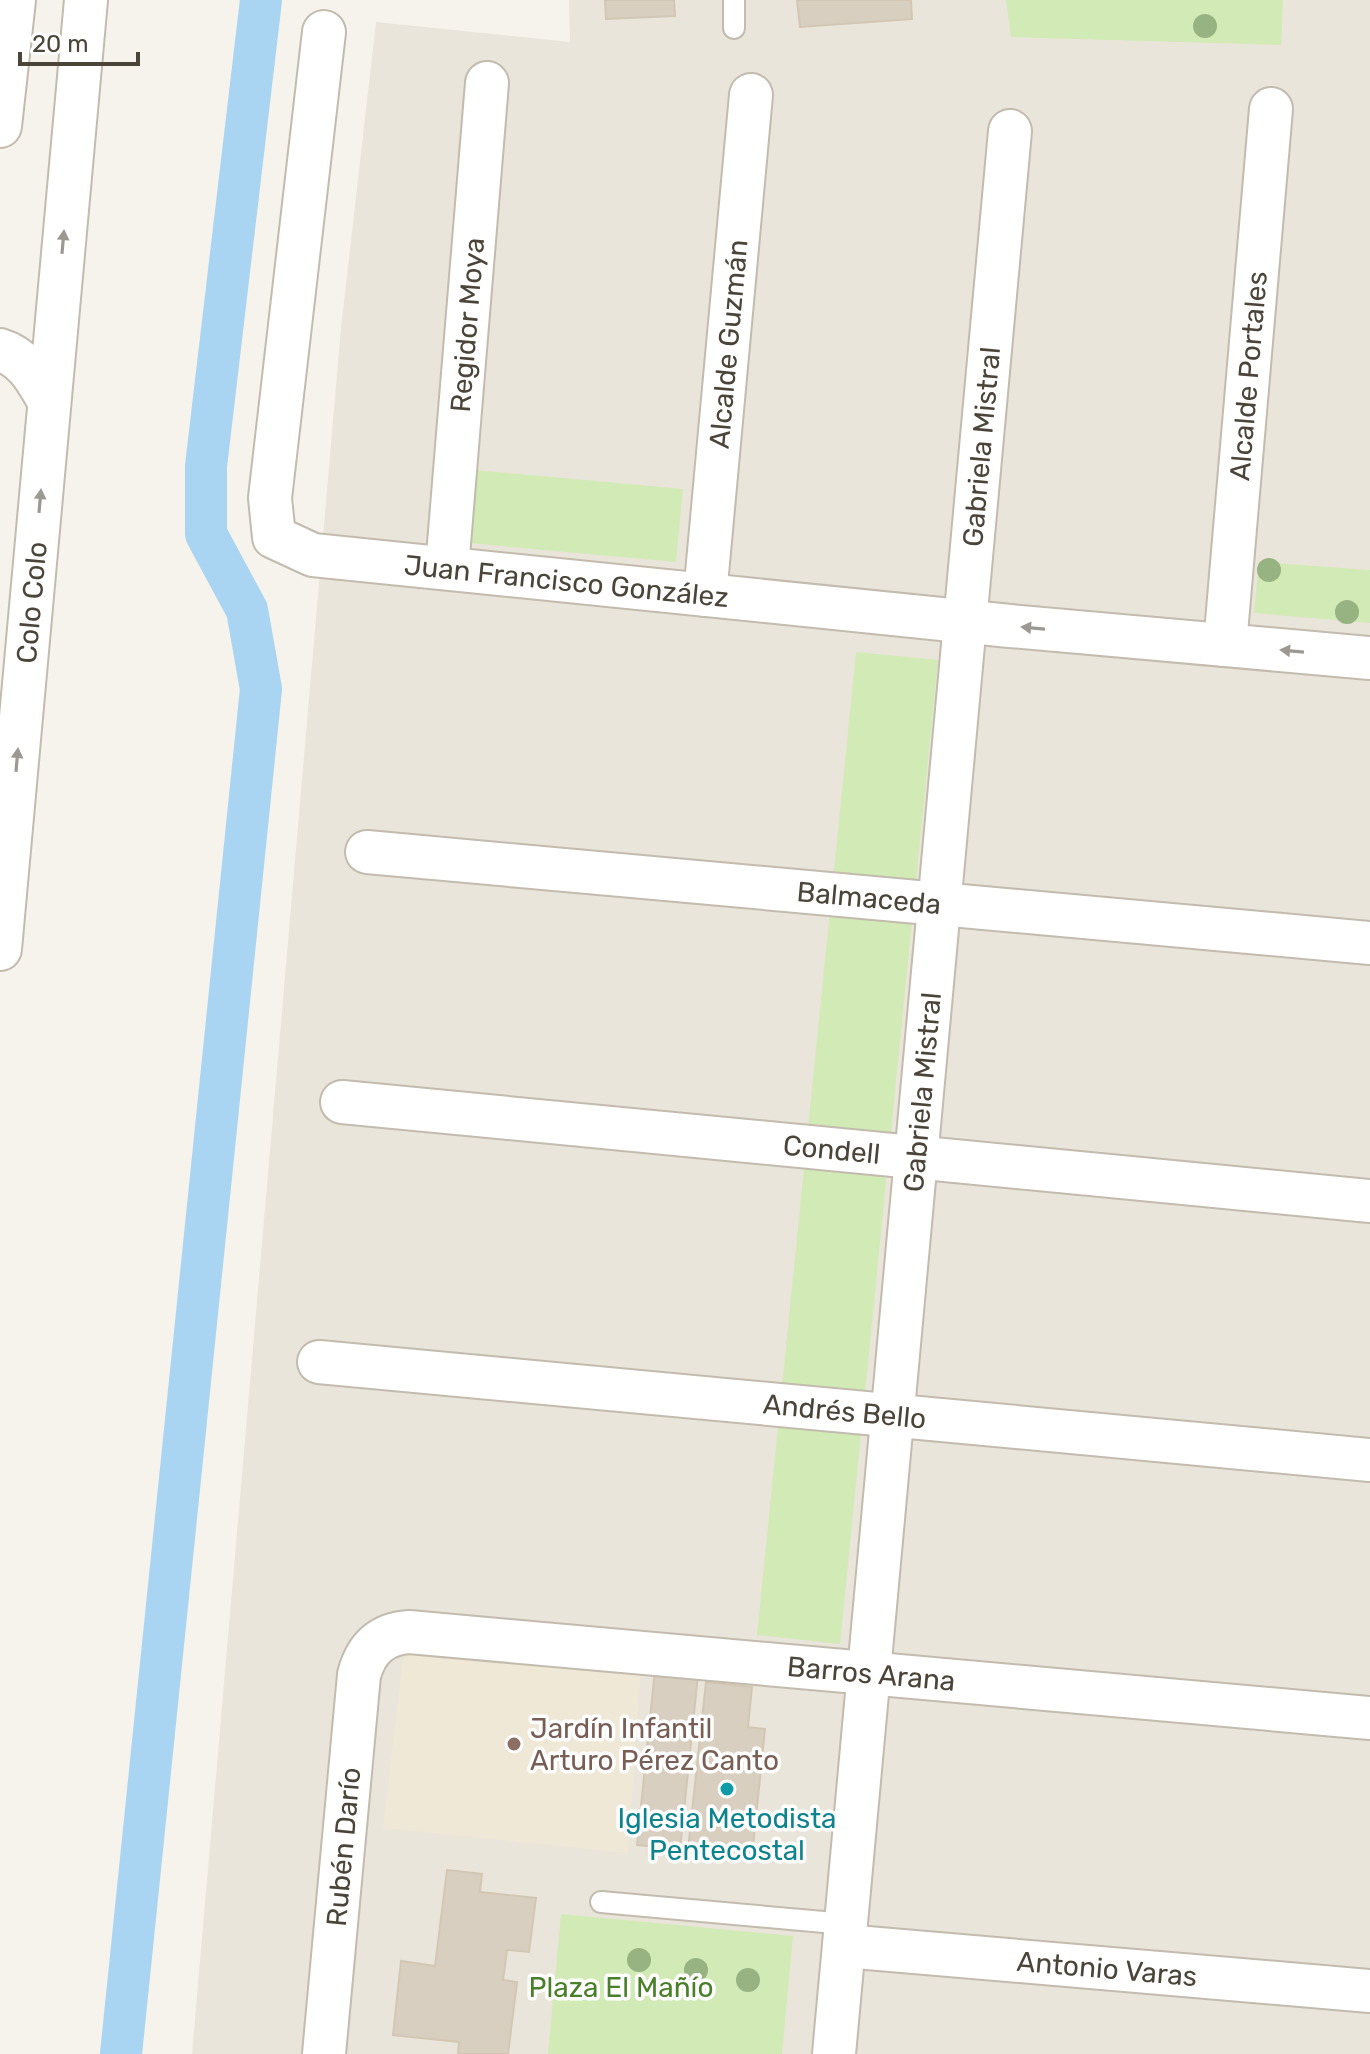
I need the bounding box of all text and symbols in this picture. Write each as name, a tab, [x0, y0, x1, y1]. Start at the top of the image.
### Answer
scale bar	[20, 16, 138, 66]
text: 20 m	[32, 30, 89, 58]
one-way arrow	[57, 229, 70, 254]
street label: Regidor Moya	[444, 236, 491, 413]
street label: Alcalde Guzmán	[703, 238, 755, 450]
street label: Alcalde Portales	[1223, 270, 1274, 482]
street label: Gabriela Mistral	[956, 345, 1007, 548]
one-way arrow	[34, 488, 47, 513]
street label: Colo Colo	[10, 540, 54, 665]
street label: Juan Francisco González	[402, 548, 730, 614]
one-way arrow	[1020, 621, 1045, 634]
one-way arrow	[1279, 644, 1304, 657]
one-way arrow	[11, 747, 24, 772]
street label: Balmaceda	[795, 875, 942, 921]
street label: Gabriela Mistral	[897, 991, 948, 1193]
street label: Condell	[781, 1129, 882, 1171]
street label: Andrés Bello	[762, 1387, 928, 1436]
street label: Barros Arana	[786, 1650, 957, 1698]
place label: Jardín Infantil Arturo Pérez Canto	[530, 1712, 779, 1777]
marker: Jardín Infantil Arturo Pérez Canto	[505, 1735, 523, 1753]
street label: Rubén Darío	[320, 1766, 367, 1928]
marker: Iglesia Metodista Pentecostal	[718, 1780, 736, 1798]
place label: Iglesia Metodista Pentecostal	[617, 1802, 837, 1867]
street label: Antonio Varas	[1015, 1945, 1199, 1993]
park label: Plaza El Mañío	[529, 1971, 713, 2004]

